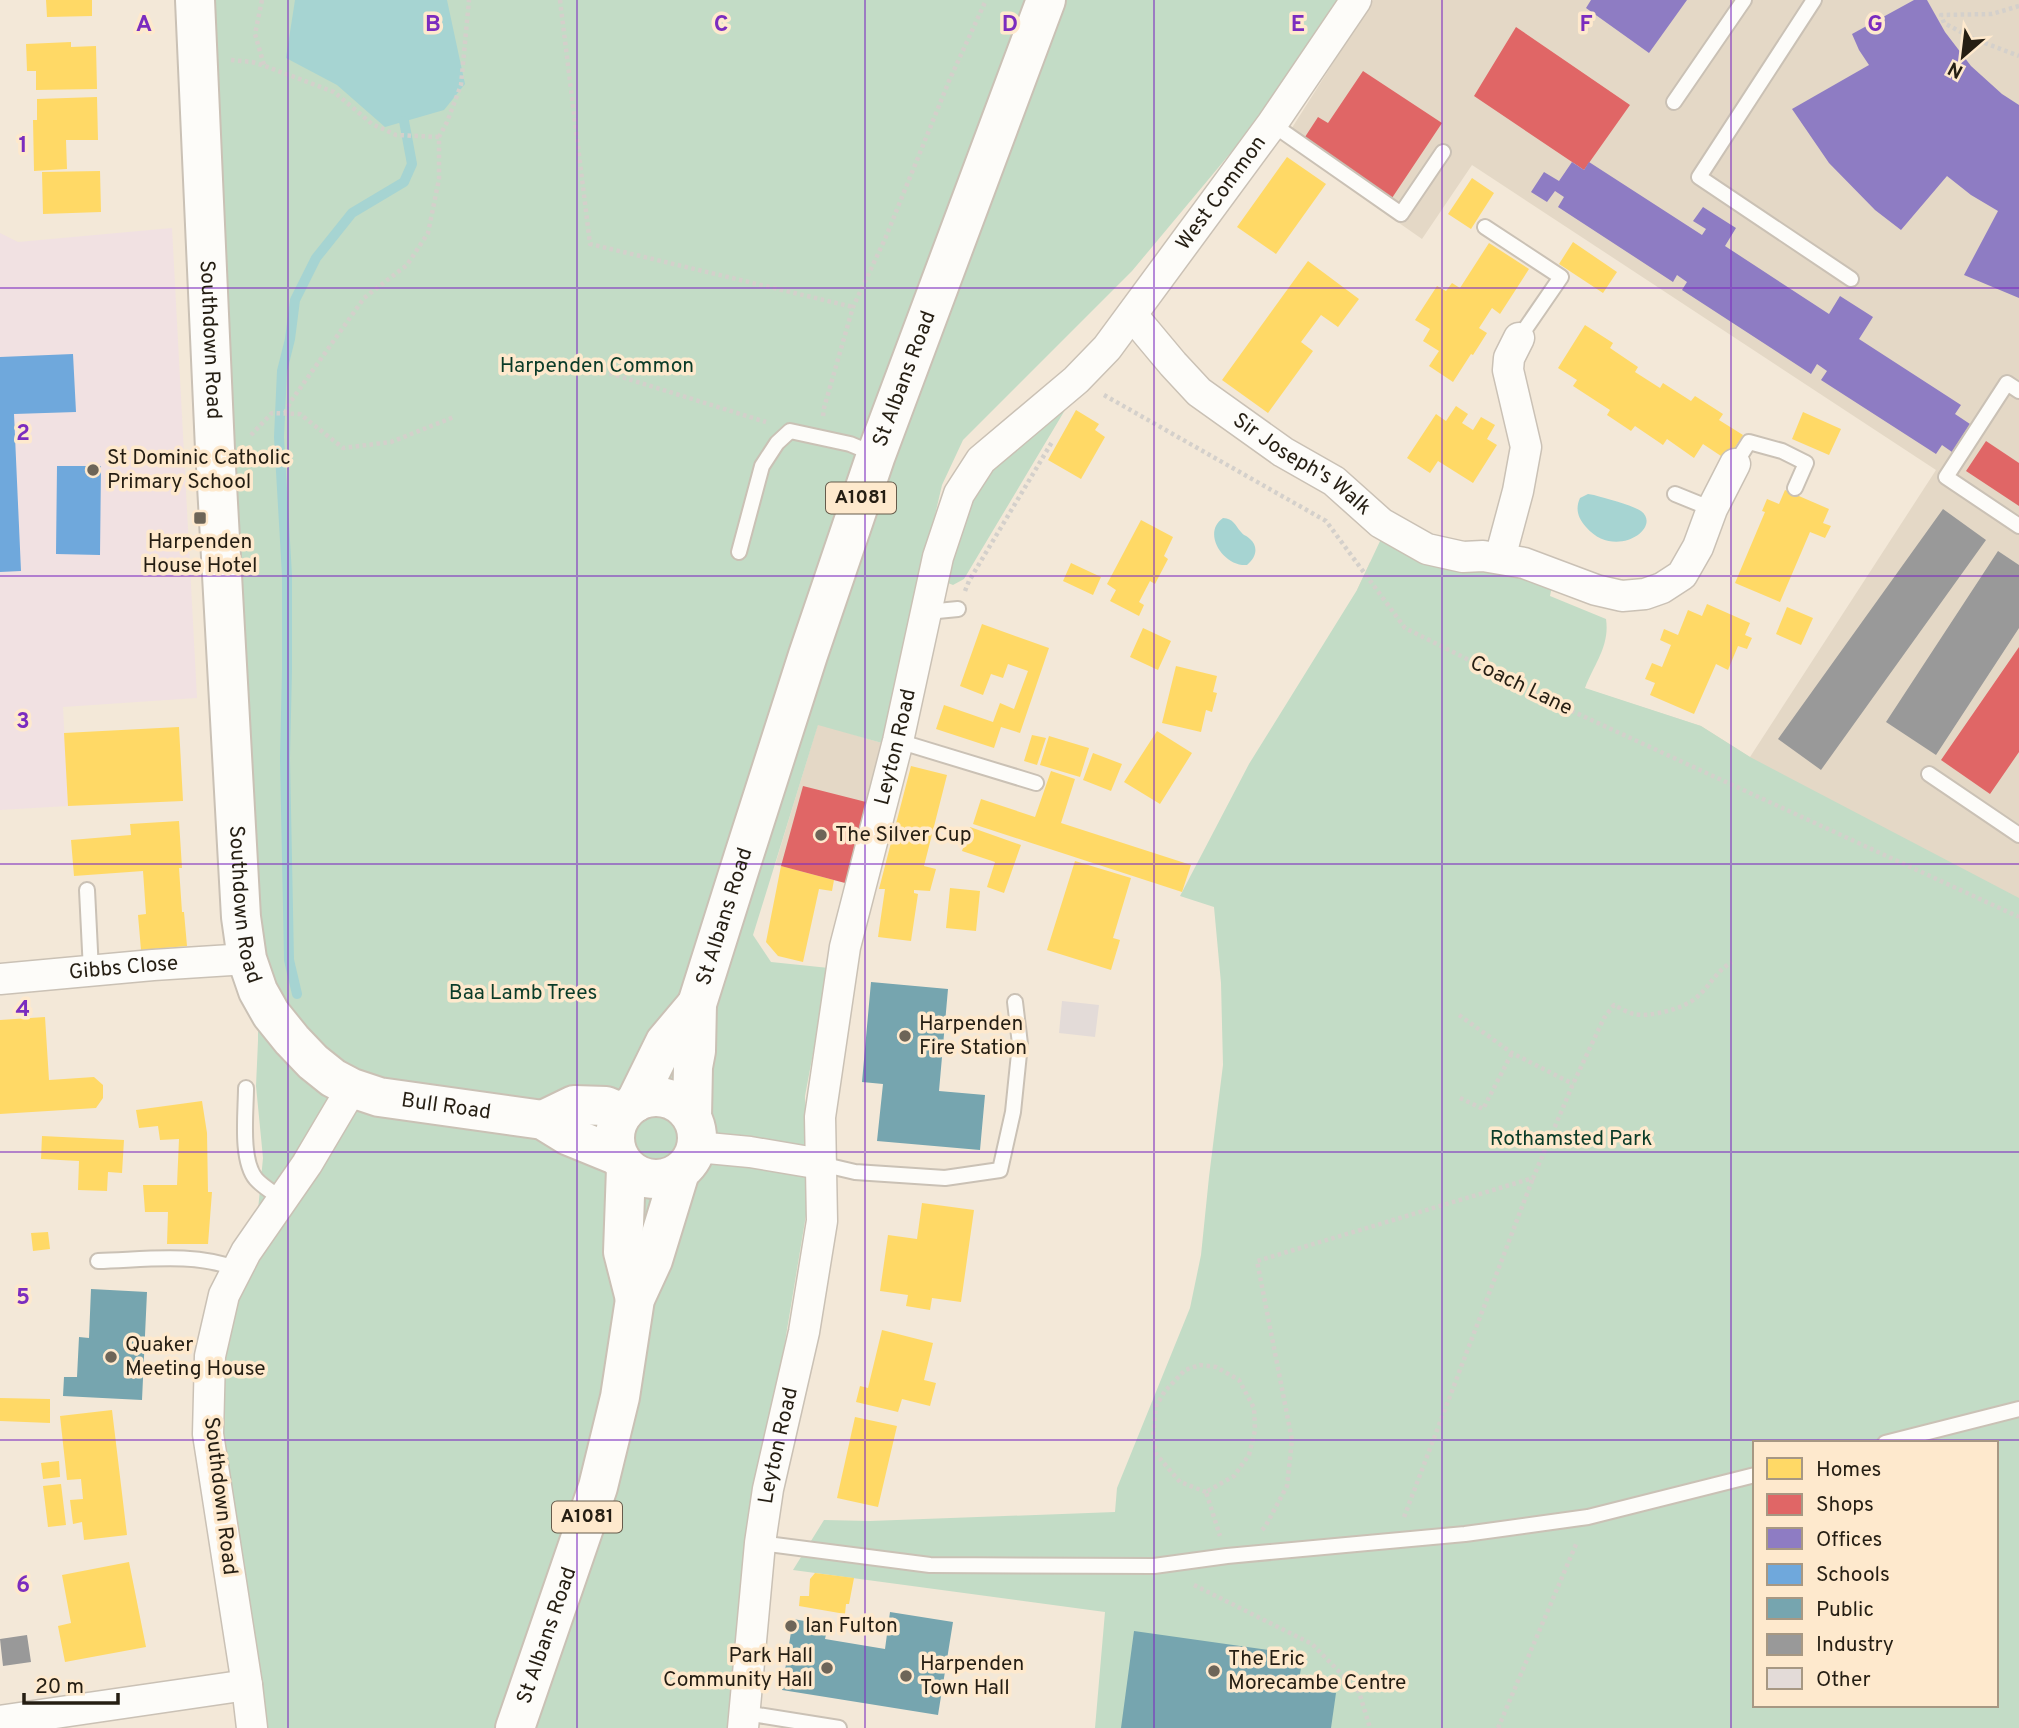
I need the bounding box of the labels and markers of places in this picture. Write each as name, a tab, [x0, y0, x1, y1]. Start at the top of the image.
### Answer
place label: St Dominic Catholic Primary School	[107, 445, 291, 496]
marker: St Dominic Catholic Primary School	[85, 462, 101, 478]
marker: Harpenden House Hotel	[192, 510, 208, 526]
place label: Harpenden House Hotel	[143, 529, 257, 580]
place label: The Silver Cup	[835, 822, 972, 849]
marker: The Silver Cup	[813, 827, 829, 843]
place label: Harpenden Fire Station	[919, 1011, 1027, 1062]
marker: Harpenden Fire Station	[897, 1028, 913, 1044]
place label: Quaker Meeting House	[125, 1332, 266, 1383]
marker: Quaker Meeting House	[103, 1349, 119, 1365]
place label: Ian Fulton	[805, 1613, 898, 1640]
marker: Ian Fulton	[783, 1618, 799, 1634]
place label: Park Hall Community Hall	[663, 1643, 813, 1694]
place label: The Eric Morecambe Centre	[1228, 1646, 1406, 1697]
place label: Harpenden Town Hall	[920, 1651, 1024, 1702]
marker: Park Hall Community Hall	[819, 1660, 835, 1676]
marker: The Eric Morecambe Centre	[1206, 1663, 1222, 1679]
marker: Harpenden Town Hall	[898, 1668, 914, 1684]

